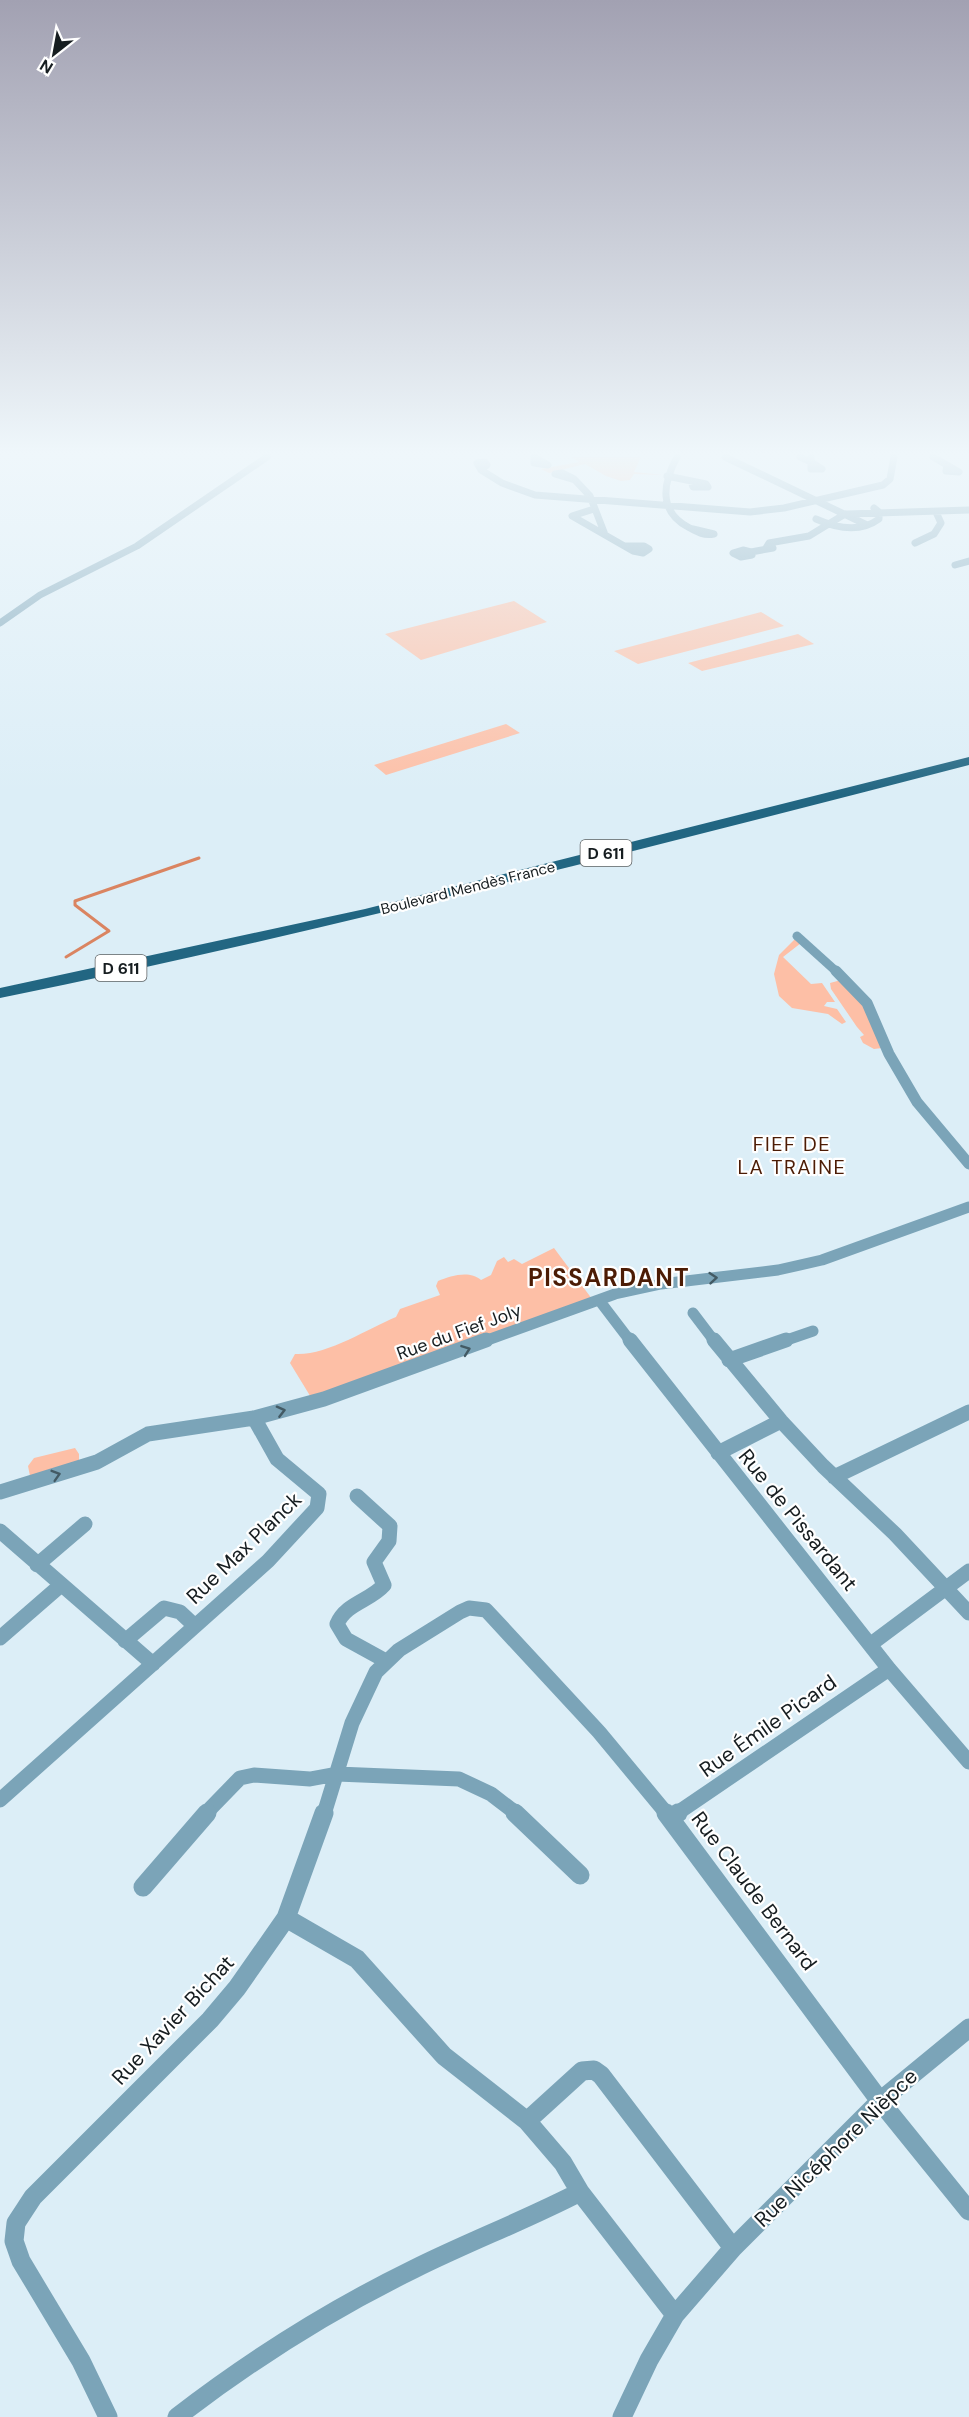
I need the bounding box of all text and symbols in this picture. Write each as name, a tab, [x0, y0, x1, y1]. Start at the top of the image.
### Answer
north arrow	[24, 24, 84, 84]
text: N	[36, 54, 57, 78]
road number: D 611	[580, 840, 632, 866]
street label: Boulevard Mendès France	[379, 857, 557, 919]
road number: D 611	[96, 955, 146, 981]
district label: FIEF DE LA TRAINE	[738, 1131, 846, 1180]
district label: PISSARDANT	[528, 1262, 690, 1293]
one-way arrow	[708, 1272, 717, 1285]
street label: Rue du Fief Joly	[393, 1298, 525, 1366]
one-way arrow	[460, 1344, 471, 1357]
one-way arrow	[276, 1405, 286, 1418]
street label: Rue de Pissardant	[732, 1443, 864, 1597]
one-way arrow	[50, 1470, 61, 1482]
street label: Rue Max Planck	[180, 1486, 308, 1610]
street label: Rue Émile Picard	[694, 1668, 842, 1784]
street label: Rue Claude Bernard	[685, 1806, 823, 1976]
street label: Rue Xavier Bichat	[106, 1949, 240, 2091]
street label: Rue Nicéphore Nièpce	[748, 2063, 924, 2233]

